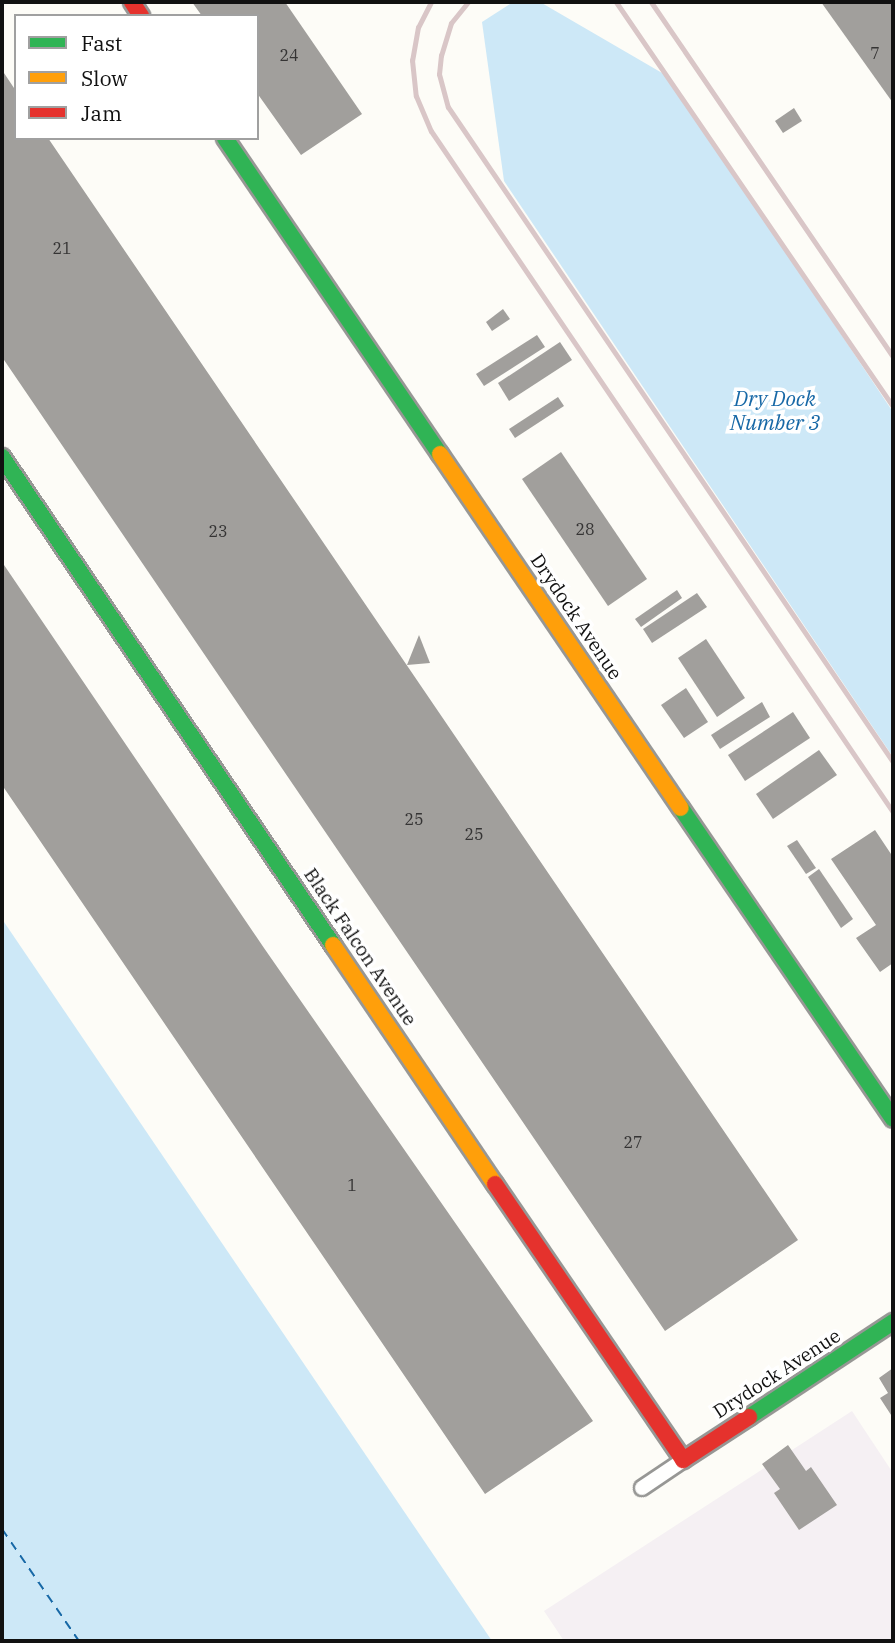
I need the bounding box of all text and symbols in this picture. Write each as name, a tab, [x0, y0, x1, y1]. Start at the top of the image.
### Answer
legend	[14, 14, 259, 140]
text: Fast	[81, 29, 122, 57]
house number: 7	[870, 43, 880, 63]
house number: 24	[279, 45, 299, 65]
text: Slow	[81, 64, 128, 92]
text: Jam	[81, 99, 122, 127]
house number: 21	[52, 238, 72, 258]
water label: Dry Dock Number 3	[730, 385, 820, 435]
house number: 28	[575, 519, 595, 539]
house number: 23	[208, 521, 228, 541]
street label: Drydock Avenue	[525, 550, 627, 684]
house number: 25	[404, 809, 424, 829]
house number: 25	[464, 824, 484, 844]
street label: Black Falcon Avenue	[299, 864, 421, 1030]
house number: 27	[623, 1132, 643, 1152]
house number: 1	[347, 1175, 357, 1195]
street label: Drydock Avenue	[709, 1324, 845, 1424]

